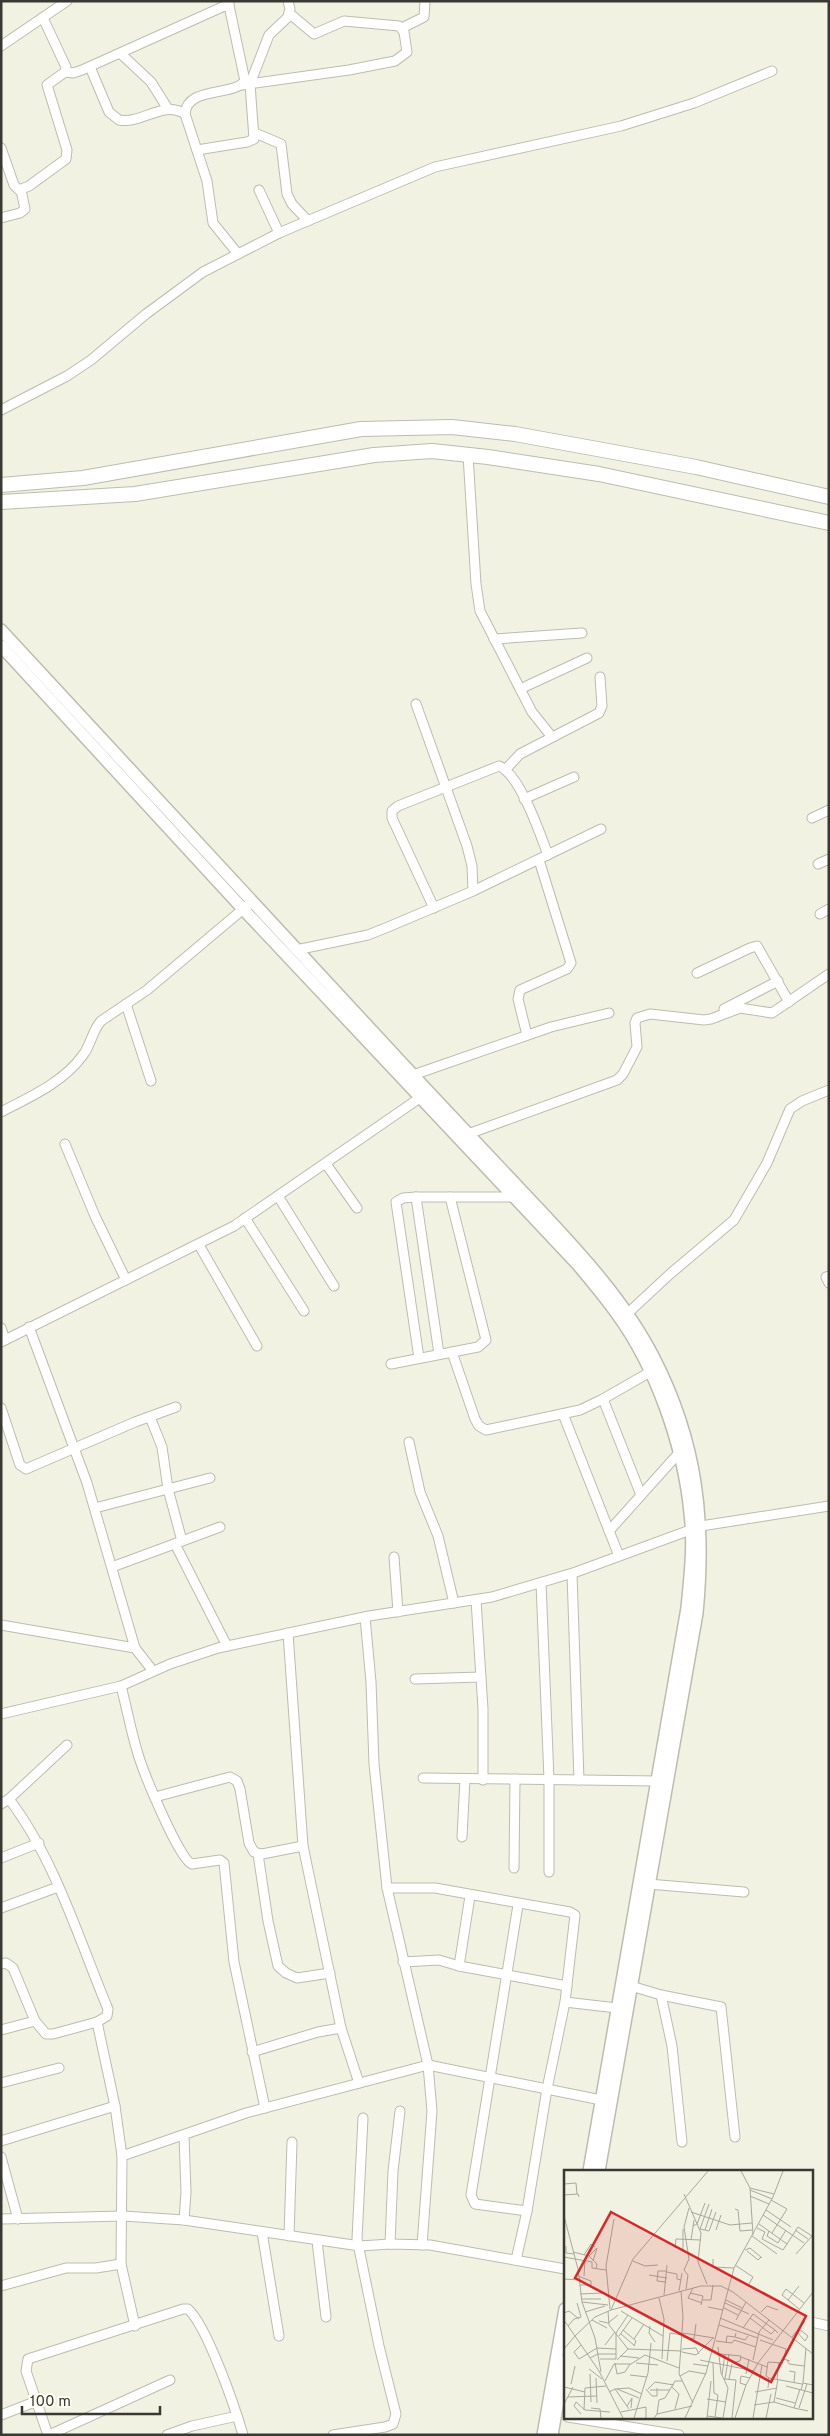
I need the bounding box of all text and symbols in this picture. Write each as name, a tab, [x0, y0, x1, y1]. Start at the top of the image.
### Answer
inset map	[564, 2170, 812, 2418]
scale bar	[22, 2384, 160, 2416]
text: 100 m	[30, 2393, 71, 2412]

